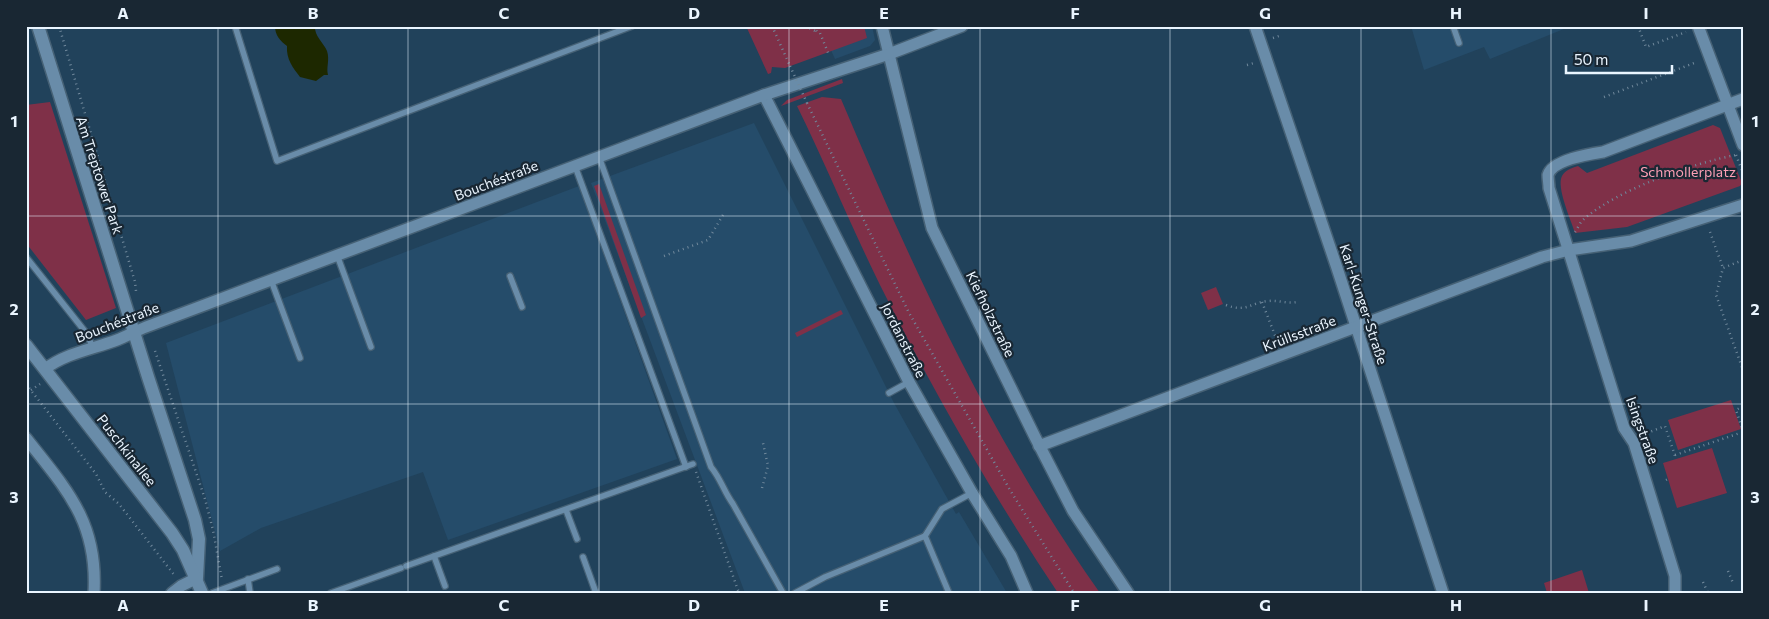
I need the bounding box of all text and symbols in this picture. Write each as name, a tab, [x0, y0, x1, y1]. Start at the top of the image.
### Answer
text: A	[117, 3, 129, 22]
text: B	[308, 3, 319, 22]
text: C	[499, 3, 510, 22]
text: D	[688, 3, 700, 22]
text: E	[879, 3, 889, 22]
text: F	[1070, 3, 1080, 22]
text: G	[1259, 3, 1271, 22]
text: H	[1450, 3, 1462, 22]
text: I	[1643, 3, 1649, 22]
scale bar	[1566, 42, 1673, 74]
text: 50 m	[1574, 50, 1608, 68]
text: 1	[10, 111, 18, 130]
text: 1	[1751, 111, 1759, 130]
street label: Am Treptower Park	[73, 114, 127, 236]
street label: Bouchéstraße	[452, 156, 540, 204]
park label: Schmollerplatz	[1640, 163, 1736, 180]
street label: Karl-Kunger-Straße	[1337, 242, 1391, 366]
street label: Kiefholzstraße	[963, 268, 1019, 360]
street label: Bouchéstraße	[73, 298, 161, 346]
text: 2	[9, 299, 19, 318]
text: 2	[1750, 299, 1760, 318]
street label: Jordanstraße	[878, 300, 930, 380]
street label: Krüllsstraße	[1260, 311, 1338, 355]
street label: Isingstraße	[1623, 394, 1663, 466]
street label: Puschkinallee	[94, 411, 160, 489]
text: 3	[9, 487, 19, 506]
text: 3	[1750, 487, 1760, 506]
text: A	[117, 595, 129, 614]
text: B	[308, 595, 319, 614]
text: C	[499, 595, 510, 614]
text: D	[688, 595, 700, 614]
text: E	[879, 595, 889, 614]
text: F	[1070, 595, 1080, 614]
text: G	[1259, 595, 1271, 614]
text: H	[1450, 595, 1462, 614]
text: I	[1643, 595, 1649, 614]

